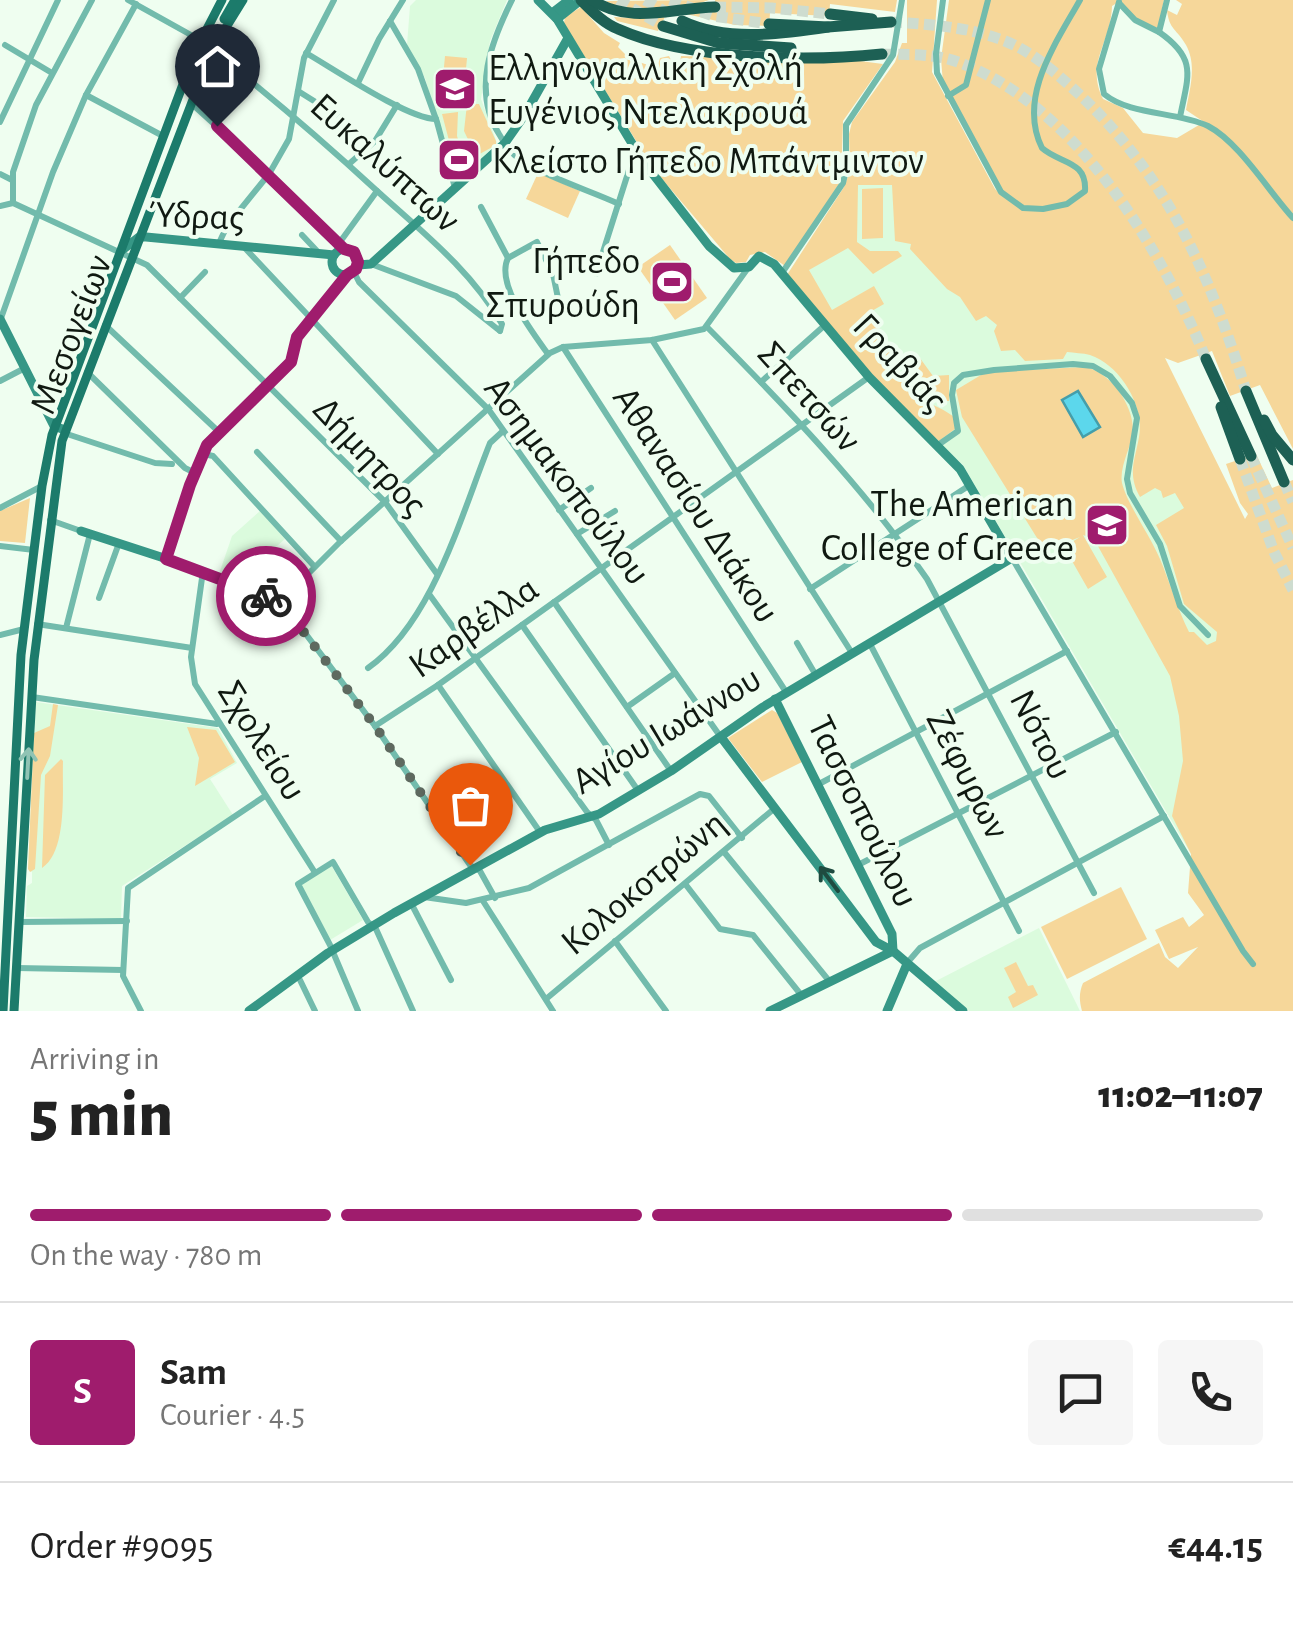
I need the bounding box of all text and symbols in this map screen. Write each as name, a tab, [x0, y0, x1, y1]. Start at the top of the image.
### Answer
pin	[175, 24, 260, 127]
icon: home	[190, 39, 245, 94]
place label: Ελληνογαλλική Σχολή Ευγένιος Ντελακρουά	[488, 50, 808, 132]
school or university icon: Ελληνογαλλική Σχολή Ευγένιος Ντελακρουά	[432, 66, 478, 112]
street label: Ευκαλύπτων	[303, 87, 467, 240]
sports icon: Κλείστο Γήπεδο Μπάντμιντον	[436, 137, 482, 183]
place label: Κλείστο Γήπεδο Μπάντμιντον	[492, 143, 924, 181]
street label: Ύδρας	[149, 196, 245, 238]
place label: Γήπεδο Σπυρούδη	[486, 243, 640, 325]
street label: Μεσογείων	[24, 250, 120, 419]
sports icon: Γήπεδο Σπυρούδη	[649, 259, 695, 305]
street label: Γραβιάς	[845, 307, 954, 420]
street label: Σπετσών	[750, 335, 867, 460]
street label: Ασημακοπούλου	[476, 370, 657, 592]
street label: Αθανασίου Διάκου	[605, 380, 786, 630]
street label: Δήμητρος	[305, 391, 434, 524]
place label: The American College of Greece	[821, 486, 1074, 568]
school or university icon: The American College of Greece	[1084, 502, 1130, 548]
courier	[216, 546, 316, 646]
icon: bike	[239, 569, 294, 624]
street label: Καρβέλλα	[403, 570, 546, 686]
street label: Αγίου Ιωάννου	[566, 660, 768, 802]
street label: Σχολείου	[210, 675, 313, 808]
street label: Νότου	[1002, 684, 1079, 786]
street label: Ζέφυρων	[919, 704, 1016, 845]
street label: Τασσοπούλου	[800, 710, 925, 913]
one-way arrow	[18, 748, 37, 780]
pin	[428, 763, 513, 866]
icon: bag	[443, 778, 498, 833]
street label: Κολοκοτρώνη	[555, 804, 734, 963]
one-way arrow	[818, 866, 839, 893]
text: Arriving in	[30, 1043, 159, 1075]
text: 11:02–11:07	[1098, 1077, 1263, 1115]
text: 5 min	[30, 1083, 173, 1148]
text: On the way · 780 m	[30, 1239, 262, 1271]
button: chat	[1028, 1340, 1133, 1445]
button: phone	[1158, 1340, 1263, 1445]
text: Sam	[160, 1354, 227, 1392]
text: S	[73, 1373, 92, 1411]
text: Courier · 4.5	[160, 1399, 305, 1431]
text: Order #9095	[30, 1528, 213, 1566]
text: €44.15	[1168, 1528, 1263, 1566]

